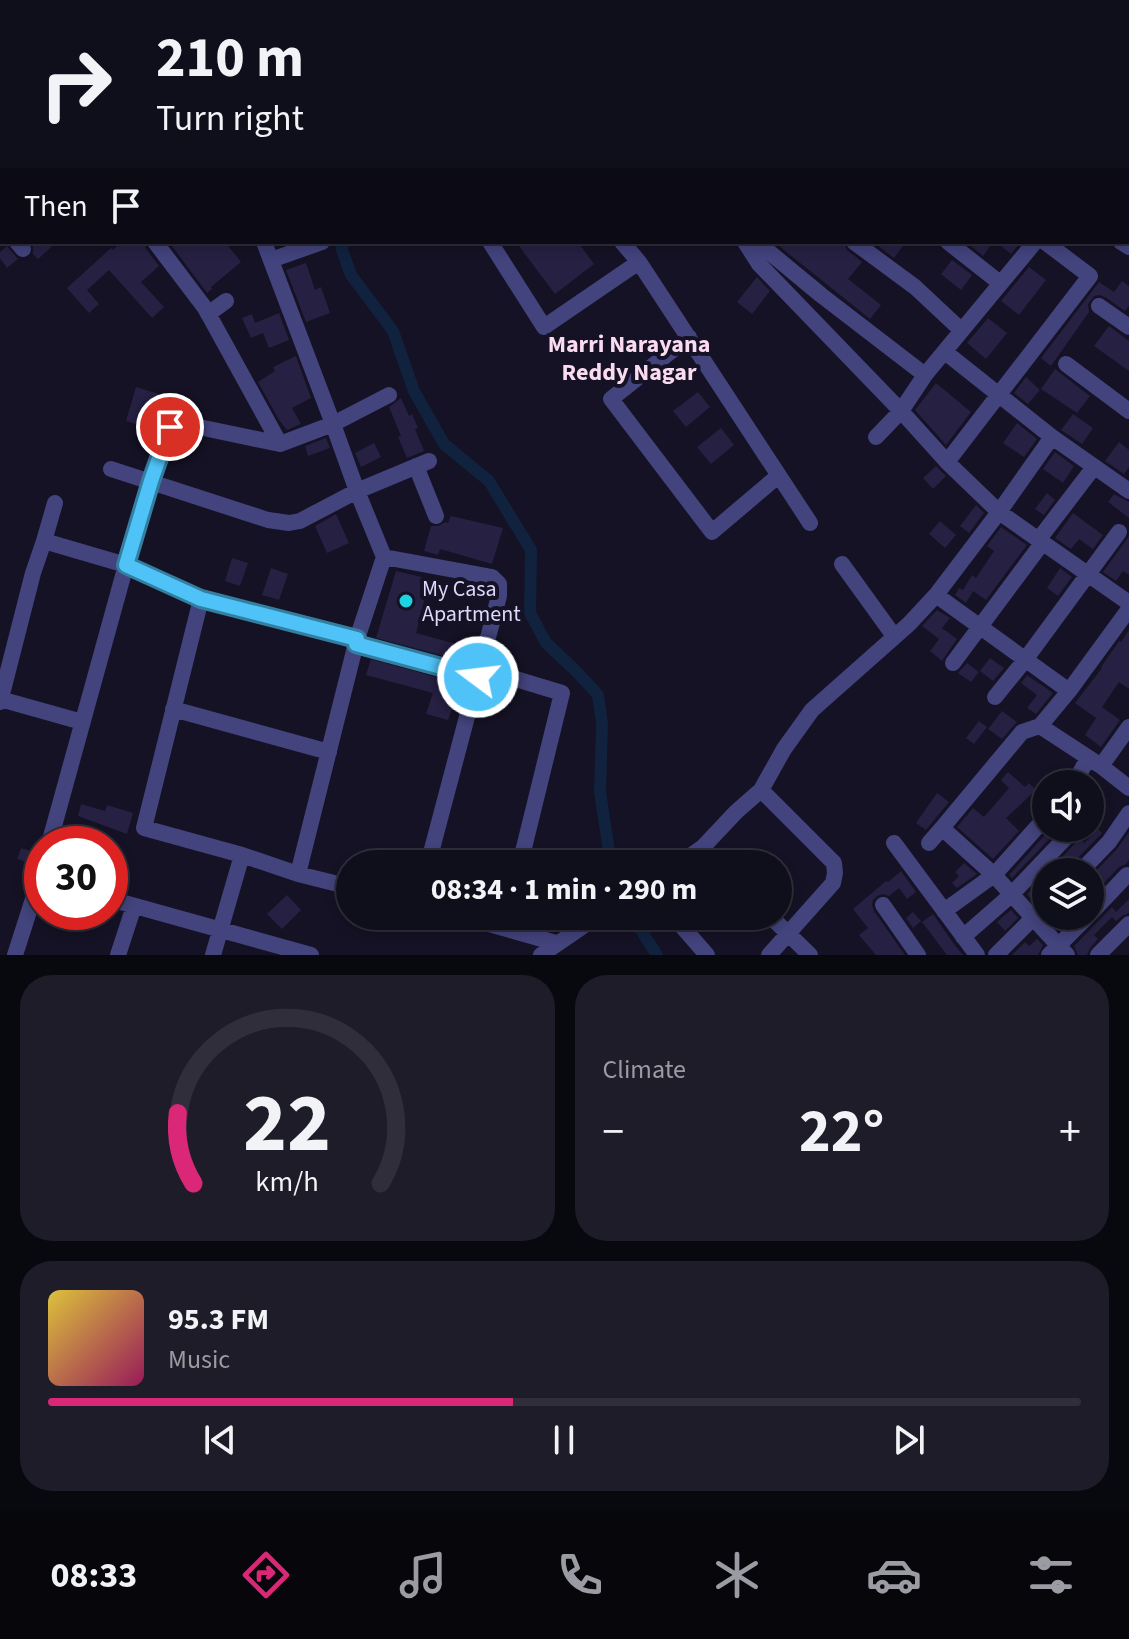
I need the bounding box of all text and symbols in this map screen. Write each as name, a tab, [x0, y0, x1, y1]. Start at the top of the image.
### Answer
text: 210 m	[156, 19, 304, 98]
icon: right	[24, 32, 128, 136]
text: Turn right	[156, 93, 304, 144]
icon: arrive	[104, 184, 148, 228]
text: Then	[24, 185, 88, 228]
district label: Marri Narayana Reddy Nagar	[548, 327, 710, 390]
pin	[136, 393, 204, 461]
icon: arrive	[148, 405, 192, 449]
place label: My Casa Apartment	[422, 573, 521, 630]
marker: My Casa Apartment	[397, 592, 415, 610]
position arrow	[436, 635, 520, 719]
map controls	[1032, 770, 1104, 930]
button: sound	[1032, 770, 1104, 842]
speed limit sign: 30	[24, 826, 128, 930]
button: layers	[1032, 858, 1104, 930]
text: 08:34 · 1 min · 290 m	[431, 868, 697, 911]
text: Climate	[603, 1051, 686, 1088]
text: 22	[243, 1065, 331, 1183]
text: 22°	[799, 1090, 884, 1175]
text: −	[603, 1101, 624, 1164]
text: +	[1059, 1101, 1081, 1164]
text: km/h	[256, 1162, 319, 1202]
text: 95.3 FM	[168, 1298, 269, 1341]
text: Music	[168, 1341, 230, 1378]
icon: previous	[198, 1418, 242, 1462]
icon: pause	[542, 1418, 586, 1462]
icon: next	[887, 1418, 931, 1462]
icon: directions	[238, 1547, 294, 1603]
icon: music	[395, 1547, 451, 1603]
icon: phone	[552, 1547, 608, 1603]
icon: climate	[709, 1547, 765, 1603]
icon: car	[866, 1547, 922, 1603]
icon: filters	[1023, 1547, 1079, 1603]
text: 08:33	[50, 1550, 137, 1601]

